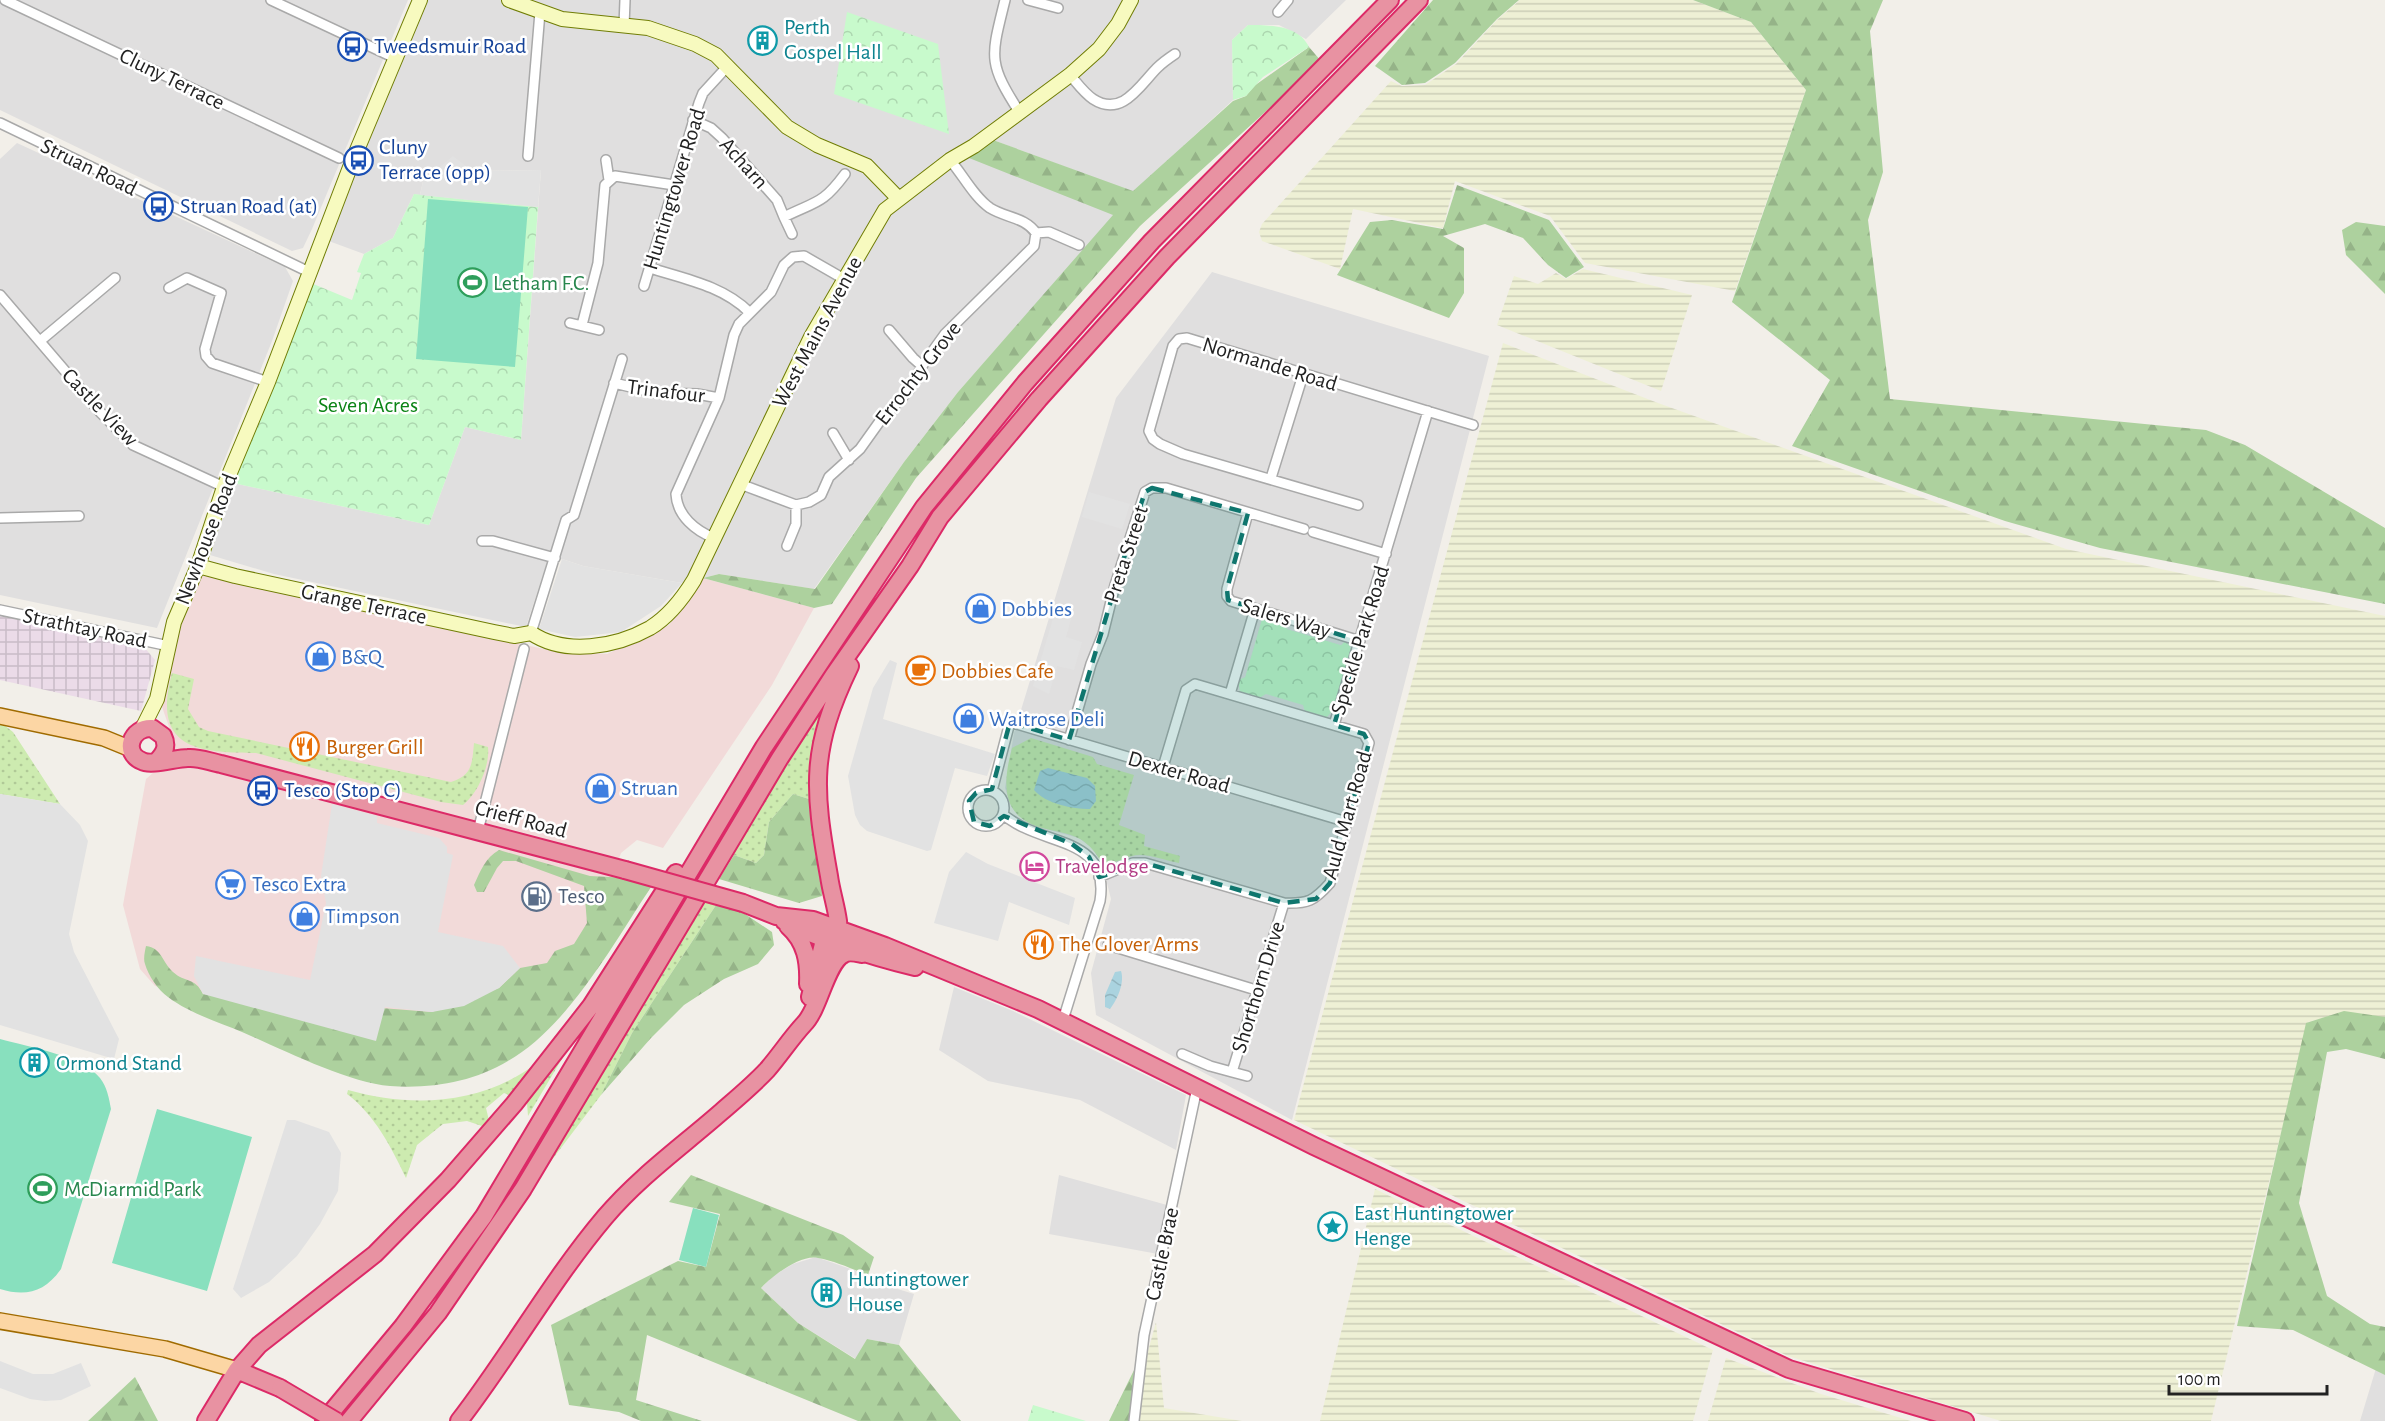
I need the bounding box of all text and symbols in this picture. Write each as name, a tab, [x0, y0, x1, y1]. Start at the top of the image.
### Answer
place label: Perth Gospel Hall	[784, 16, 882, 63]
building icon: Perth Gospel Hall	[747, 24, 779, 56]
bus stop icon: Tweedsmuir Road	[337, 30, 369, 62]
place label: Tweedsmuir Road	[374, 35, 526, 57]
street label: Cluny Terrace	[116, 44, 228, 114]
street label: Huntingtower Road	[639, 105, 709, 273]
street label: Acharn	[716, 133, 772, 193]
street label: Struan Road	[37, 134, 141, 200]
place label: Cluny Terrace (opp)	[379, 136, 491, 183]
bus stop icon: Cluny Terrace (opp)	[342, 144, 374, 176]
bus stop icon: Struan Road (at)	[143, 190, 175, 222]
place label: Struan Road (at)	[180, 195, 318, 217]
street label: West Mains Avenue	[768, 253, 866, 411]
sports icon: Letham F.C.	[456, 267, 488, 299]
place label: Letham F.C.	[493, 272, 589, 294]
street label: Errochty Grove	[871, 317, 965, 429]
street label: Normande Road	[1200, 333, 1340, 395]
street label: Castle View	[58, 364, 142, 450]
street label: Trinafour	[626, 375, 706, 407]
park label: Seven Acres	[318, 394, 418, 416]
street label: Newhouse Road	[171, 470, 241, 608]
street label: Preta Street	[1100, 503, 1152, 605]
street label: Speckle Park Road	[1327, 563, 1393, 717]
street label: Grange Terrace	[299, 580, 429, 628]
shop icon: Dobbies	[964, 593, 996, 625]
street label: Salers Way	[1239, 594, 1334, 642]
place label: Dobbies	[1001, 598, 1072, 620]
street label: Strathtay Road	[21, 604, 149, 652]
shop icon: B&Q	[304, 641, 336, 673]
place label: B&Q	[341, 646, 385, 668]
cafe icon: Dobbies Cafe	[904, 655, 936, 687]
place label: Dobbies Cafe	[941, 660, 1054, 682]
shop icon: Waitrose Deli	[952, 703, 984, 735]
place label: Waitrose Deli	[989, 708, 1105, 730]
restaurant icon: Burger Grill	[289, 731, 321, 763]
place label: Burger Grill	[326, 736, 424, 758]
street label: Dexter Road	[1125, 747, 1233, 797]
street label: Auld Mart Road	[1318, 748, 1376, 882]
shop icon: Struan	[584, 772, 616, 804]
bus stop icon: Tesco (Stop C)	[247, 774, 279, 806]
place label: Struan	[621, 777, 678, 799]
place label: Tesco (Stop C)	[284, 779, 402, 801]
street label: Crieff Road	[473, 796, 569, 842]
hotel icon: Travelodge	[1018, 850, 1050, 882]
place label: Travelodge	[1055, 855, 1149, 877]
supermarket icon: Tesco Extra	[215, 868, 247, 900]
place label: Tesco Extra	[252, 873, 347, 895]
fuel station icon: Tesco	[521, 880, 553, 912]
place label: Tesco	[558, 885, 605, 907]
shop icon: Timpson	[288, 900, 320, 932]
place label: Timpson	[325, 905, 400, 927]
street label: Shorthorn Drive	[1228, 919, 1288, 1055]
restaurant icon: The Glover Arms	[1022, 928, 1054, 960]
place label: The Glover Arms	[1059, 933, 1199, 955]
building icon: Ormond Stand	[19, 1047, 51, 1079]
place label: Ormond Stand	[56, 1052, 182, 1074]
sports icon: McDiarmid Park	[27, 1173, 59, 1205]
place label: McDiarmid Park	[64, 1178, 201, 1200]
place label: East Huntingtower Henge	[1354, 1202, 1514, 1249]
street label: Castle Brae	[1141, 1205, 1183, 1303]
place icon: East Huntingtower Henge	[1317, 1210, 1349, 1242]
place label: Huntingtower House	[848, 1268, 969, 1315]
building icon: Huntingtower House	[811, 1276, 843, 1308]
scale bar	[2169, 1358, 2326, 1396]
text: 100 m	[2178, 1371, 2221, 1389]

